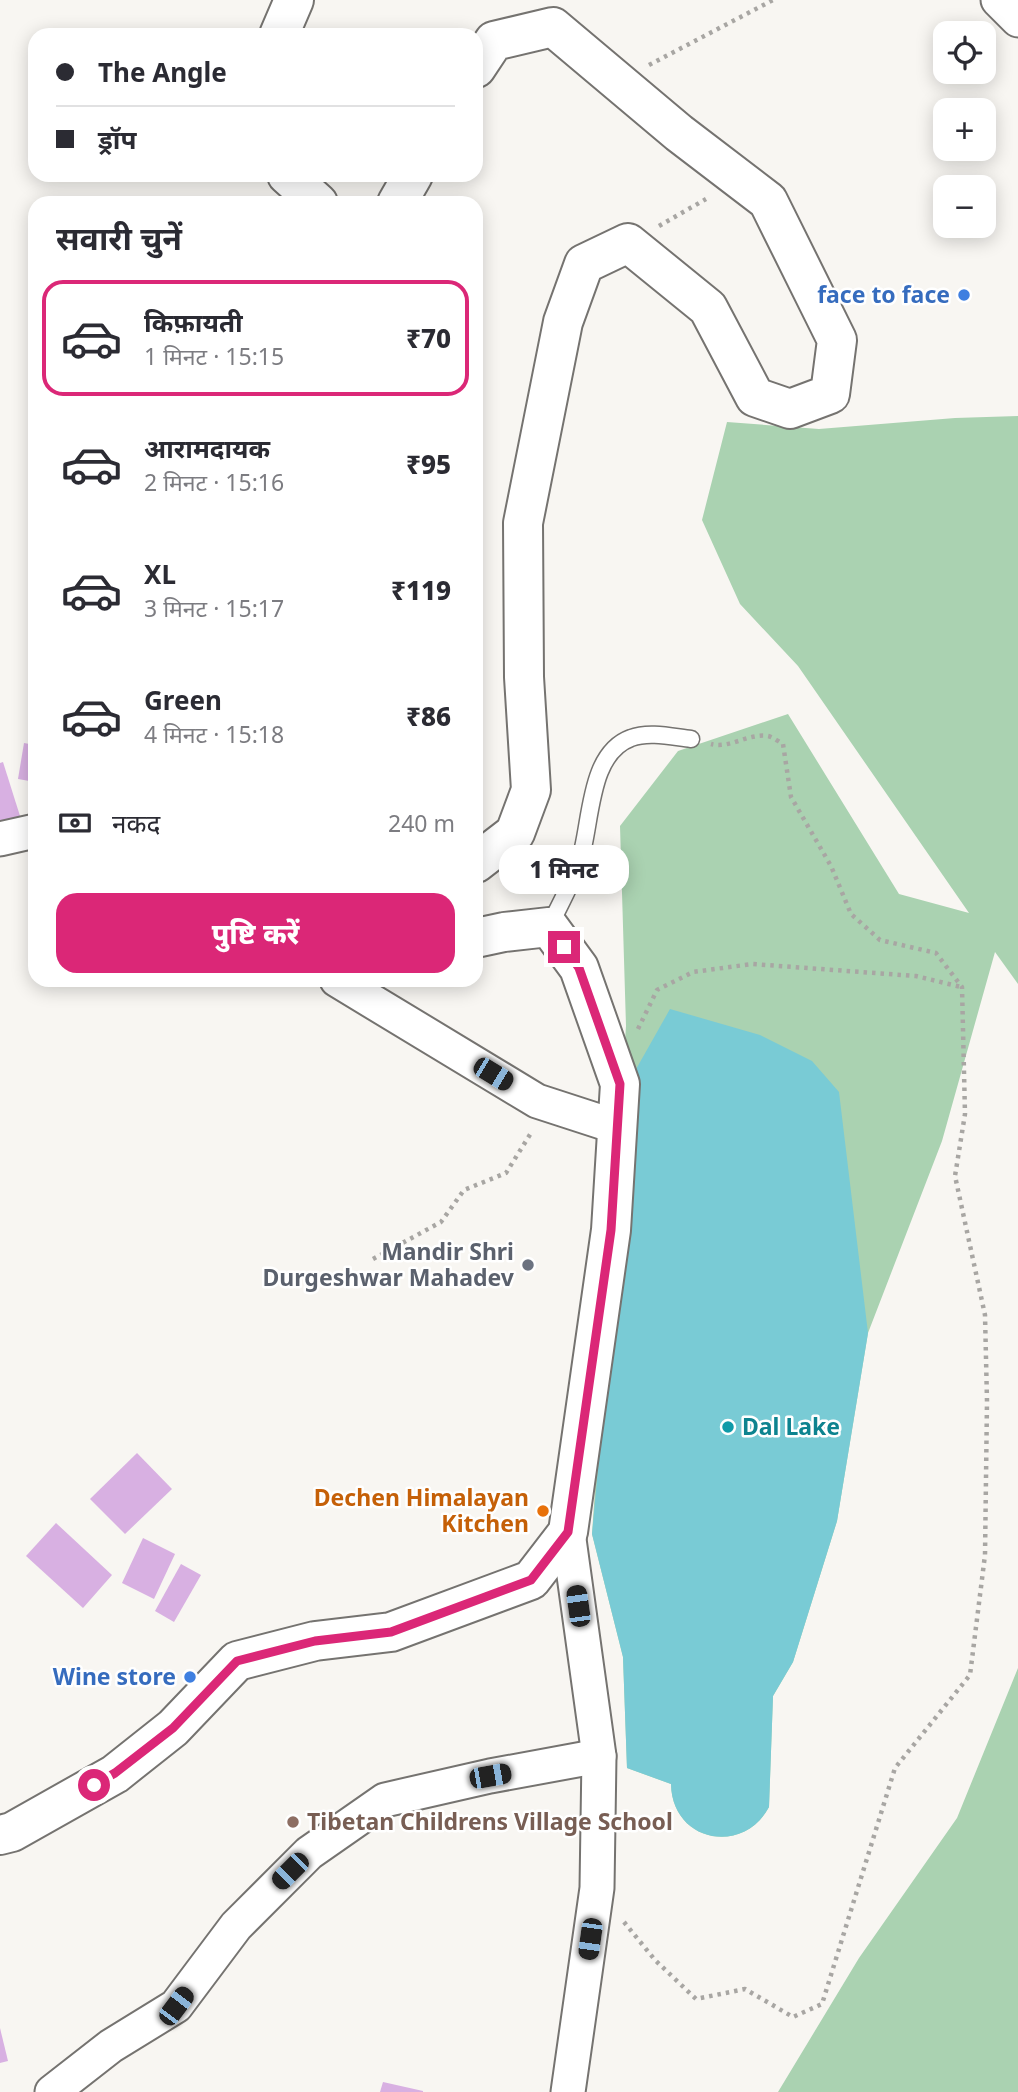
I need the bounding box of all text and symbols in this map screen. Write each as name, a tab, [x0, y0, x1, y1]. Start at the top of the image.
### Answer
map controls	[933, 21, 996, 238]
button: locate	[933, 21, 996, 84]
text: The Angle	[98, 54, 227, 90]
button: +	[933, 98, 996, 161]
text: ड्रॉप	[98, 121, 136, 157]
button: −	[933, 175, 996, 238]
text: सवारी चुनें	[56, 216, 182, 259]
place label: face to face	[817, 278, 950, 310]
marker: face to face	[956, 287, 972, 303]
text: किफ़ायती	[144, 304, 243, 340]
icon: car	[60, 307, 123, 370]
text: ₹70	[406, 320, 451, 356]
text: 1 मिनट · 15:15	[144, 340, 284, 372]
text: आरामदायक	[144, 430, 270, 466]
icon: car	[60, 433, 123, 496]
text: ₹95	[406, 446, 451, 482]
text: 2 मिनट · 15:16	[144, 466, 284, 498]
text: XL	[144, 556, 176, 592]
icon: car	[60, 559, 123, 622]
text: ₹119	[391, 572, 451, 608]
text: 3 मिनट · 15:17	[144, 592, 284, 624]
text: Green	[144, 682, 222, 718]
icon: car	[60, 685, 123, 748]
text: ₹86	[406, 698, 451, 734]
text: 4 मिनट · 15:18	[144, 718, 284, 750]
icon: cash	[56, 804, 94, 842]
text: नकद	[112, 805, 160, 841]
text: 240 m	[388, 807, 455, 839]
callout: 1 मिनट	[499, 846, 629, 894]
text: 1 मिनट	[530, 853, 598, 885]
button: पुष्टि करें	[56, 893, 455, 973]
route end	[548, 931, 580, 963]
car	[470, 1054, 517, 1094]
place label: Mandir Shri Durgeshwar Mahadev	[263, 1235, 515, 1293]
marker: Mandir Shri Durgeshwar Mahadev	[520, 1257, 536, 1273]
place label: Dal Lake	[742, 1410, 840, 1442]
marker: Dal Lake	[720, 1419, 736, 1435]
place label: Dechen Himalayan Kitchen	[314, 1481, 529, 1539]
marker: Dechen Himalayan Kitchen	[535, 1503, 551, 1519]
car	[565, 1584, 592, 1628]
place label: Wine store	[53, 1660, 176, 1692]
marker: Wine store	[182, 1669, 198, 1685]
car	[468, 1762, 513, 1790]
route start	[78, 1769, 110, 1801]
place label: Tibetan Childrens Village School	[307, 1805, 673, 1837]
marker: Tibetan Childrens Village School	[285, 1814, 301, 1830]
car	[268, 1849, 313, 1893]
car	[577, 1917, 604, 1961]
car	[155, 1983, 198, 2029]

